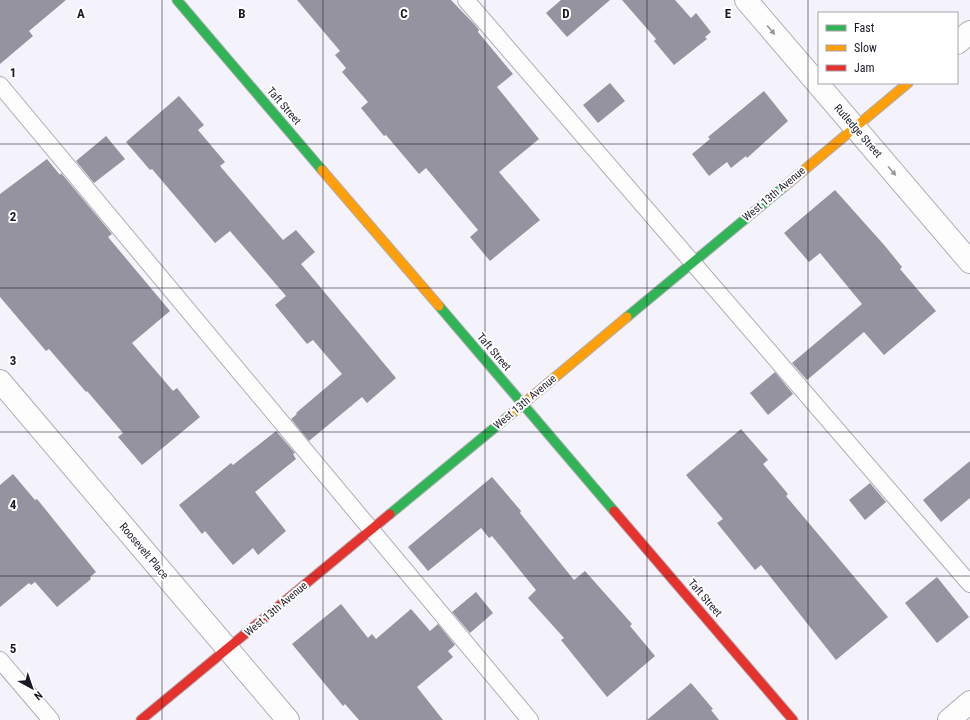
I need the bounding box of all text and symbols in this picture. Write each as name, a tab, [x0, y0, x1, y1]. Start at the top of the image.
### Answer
text: A	[77, 6, 85, 21]
text: B	[238, 6, 246, 21]
text: C	[400, 6, 408, 21]
text: D	[562, 6, 570, 21]
text: E	[725, 6, 732, 21]
legend	[818, 12, 958, 84]
text: Fast	[854, 21, 875, 35]
one-way arrow	[767, 24, 776, 35]
text: Slow	[854, 41, 877, 55]
text: Jam	[854, 61, 875, 75]
text: 1	[10, 65, 16, 80]
street label: Taft Street	[264, 85, 304, 127]
street label: Rutledge Street	[831, 102, 885, 160]
street label: West 13th Avenue	[740, 164, 808, 224]
one-way arrow	[888, 166, 897, 176]
text: 2	[10, 209, 17, 224]
street label: Taft Street	[474, 331, 514, 373]
text: 3	[10, 353, 16, 368]
street label: West 13th Avenue	[491, 372, 559, 432]
text: 4	[10, 497, 17, 512]
street label: Roosevelt Place	[117, 520, 171, 582]
street label: Taft Street	[685, 577, 725, 619]
street label: West 13th Avenue	[242, 579, 310, 639]
text: 5	[10, 641, 17, 656]
north arrow	[12, 668, 52, 708]
text: N	[31, 688, 45, 703]

